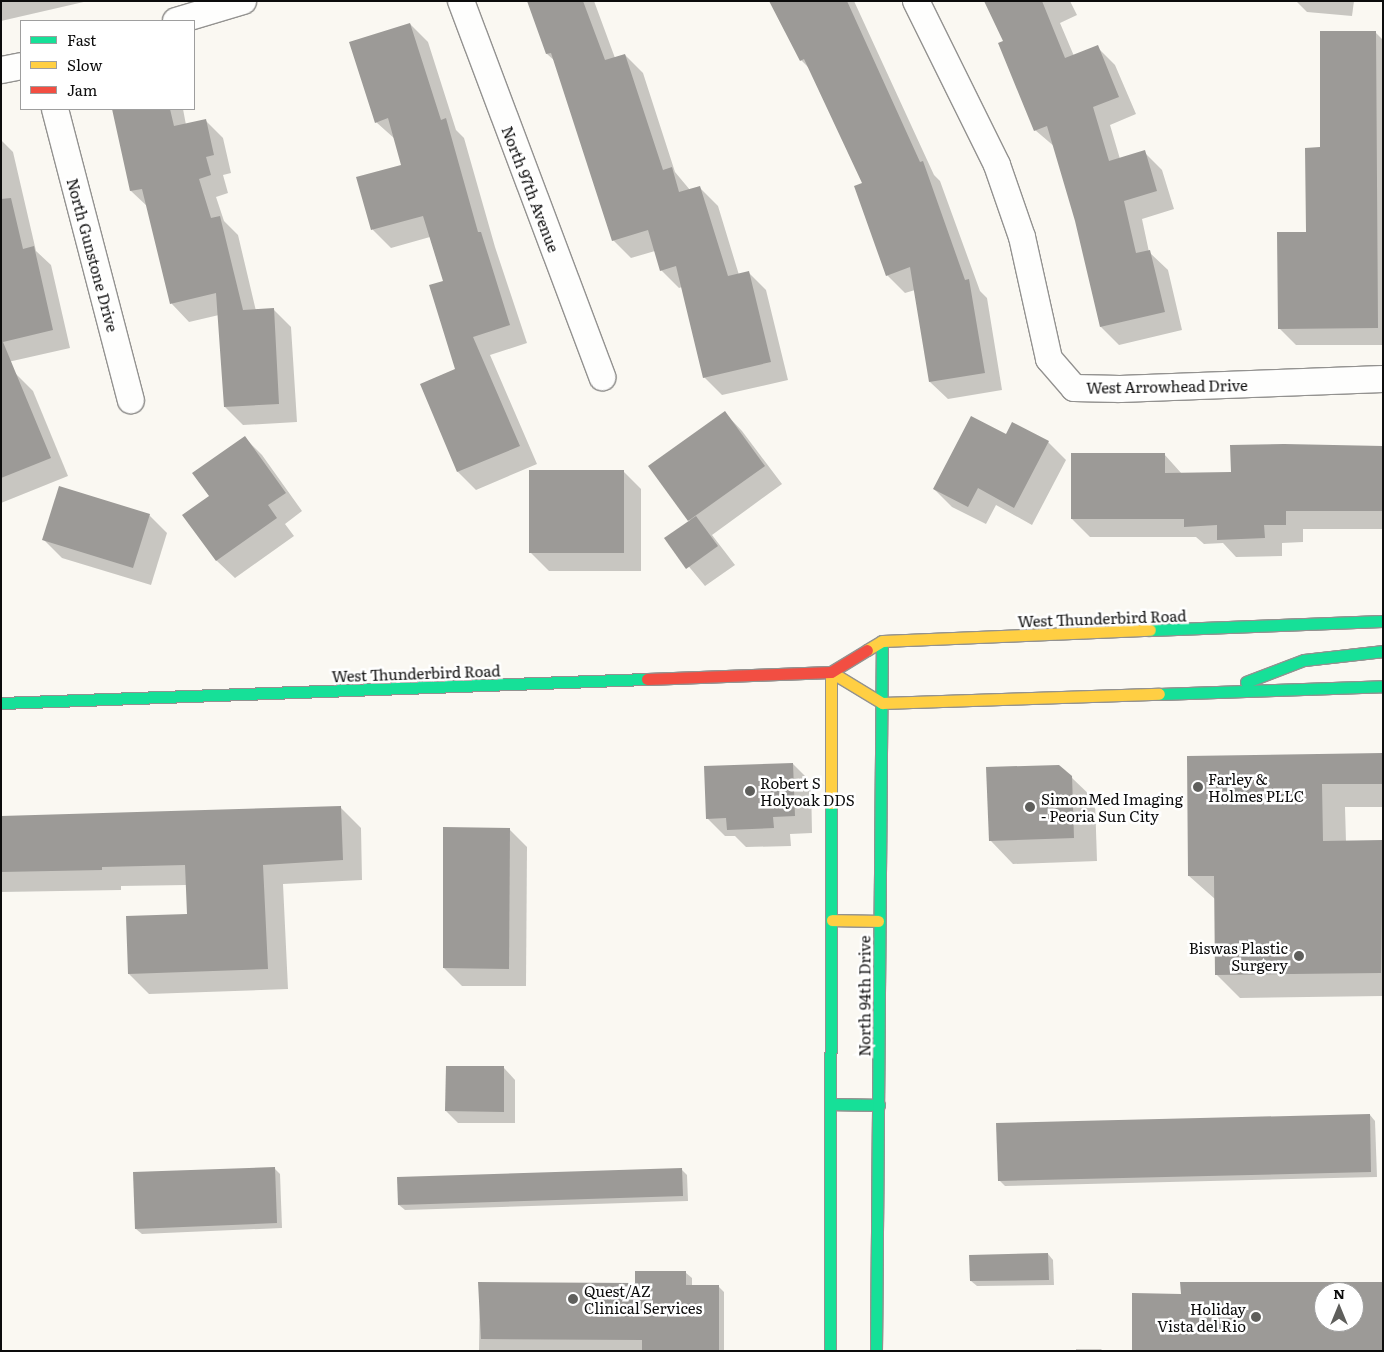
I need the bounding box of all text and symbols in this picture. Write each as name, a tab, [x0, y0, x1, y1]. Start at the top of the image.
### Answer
legend	[20, 20, 195, 110]
text: Fast	[67, 28, 96, 51]
text: Slow	[67, 53, 102, 76]
text: Jam	[67, 78, 97, 101]
street label: North 97th Avenue	[499, 123, 563, 255]
street label: North Gunstone Drive	[64, 176, 122, 334]
street label: West Arrowhead Drive	[1086, 376, 1248, 396]
street label: West Thunderbird Road	[1017, 606, 1187, 630]
street label: West Thunderbird Road	[331, 661, 501, 685]
place label: Farley & Holmes PLLC	[1208, 769, 1304, 804]
place label: Robert S Holyoak DDS	[760, 773, 855, 808]
marker: Farley & Holmes PLLC	[1192, 781, 1204, 793]
marker: Robert S Holyoak DDS	[744, 785, 756, 797]
place label: SimonMed Imaging - Peoria Sun City	[1041, 789, 1183, 824]
marker: SimonMed Imaging - Peoria Sun City	[1023, 800, 1037, 814]
street label: North 94th Drive	[855, 935, 873, 1057]
place label: Biswas Plastic Surgery	[1189, 938, 1288, 973]
marker: Biswas Plastic Surgery	[1292, 949, 1306, 963]
place label: Quest/AZ Clinical Services	[584, 1281, 702, 1316]
north arrow	[1314, 1282, 1364, 1332]
text: N	[1333, 1283, 1345, 1303]
marker: Quest/AZ Clinical Services	[566, 1292, 580, 1306]
place label: Holiday Vista del Rio	[1157, 1299, 1246, 1334]
marker: Holiday Vista del Rio	[1250, 1311, 1262, 1323]

